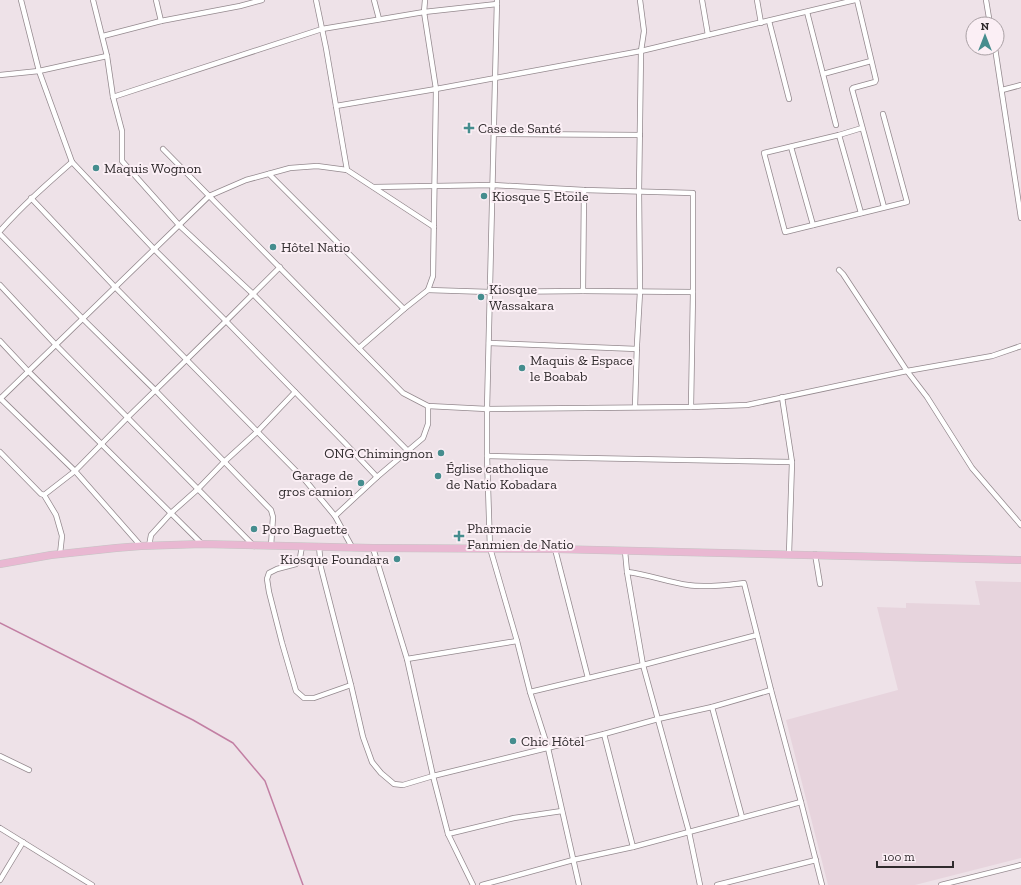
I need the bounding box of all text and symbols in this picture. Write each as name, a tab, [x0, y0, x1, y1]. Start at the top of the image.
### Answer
north arrow	[965, 16, 1005, 56]
text: N	[981, 20, 990, 33]
place label: Case de Santé	[478, 120, 562, 137]
marker: Case de Santé	[463, 122, 475, 134]
place label: Maquis Wognon	[104, 160, 202, 177]
marker: Maquis Wognon	[91, 163, 101, 173]
place label: Kiosque 5 Etoile	[492, 188, 589, 205]
marker: Kiosque 5 Etoile	[479, 191, 489, 201]
place label: Hôtel Natio	[281, 239, 350, 256]
marker: Hôtel Natio	[268, 242, 278, 252]
place label: Kiosque Wassakara	[489, 281, 554, 314]
marker: Kiosque Wassakara	[476, 292, 486, 302]
place label: Maquis & Espace le Boabab	[530, 352, 633, 385]
marker: Maquis & Espace le Boabab	[517, 363, 527, 373]
place label: ONG Chimingnon	[324, 445, 433, 462]
marker: ONG Chimingnon	[436, 448, 446, 458]
place label: Église catholique de Natio Kobadara	[446, 460, 557, 493]
place label: Garage de gros camion	[279, 467, 353, 500]
marker: Église catholique de Natio Kobadara	[433, 471, 443, 481]
marker: Garage de gros camion	[356, 478, 366, 488]
place label: Pharmacie Fanmien de Natio	[467, 520, 574, 553]
place label: Poro Baguette	[262, 521, 348, 538]
marker: Poro Baguette	[249, 524, 259, 534]
marker: Pharmacie Fanmien de Natio	[454, 531, 464, 541]
place label: Kiosque Foundara	[280, 551, 389, 568]
marker: Kiosque Foundara	[392, 554, 402, 564]
place label: Chic Hôtel	[521, 733, 585, 750]
marker: Chic Hôtel	[508, 736, 518, 746]
scale bar	[877, 843, 953, 869]
text: 100 m	[883, 850, 915, 864]

